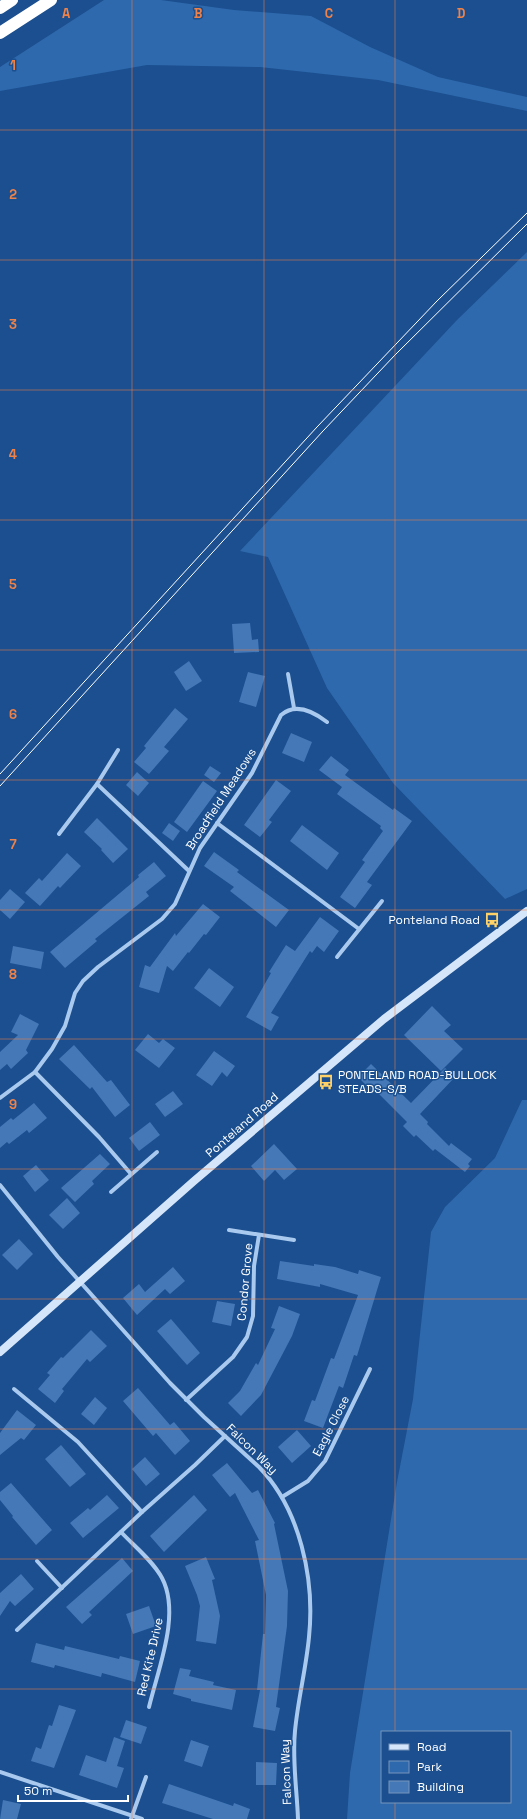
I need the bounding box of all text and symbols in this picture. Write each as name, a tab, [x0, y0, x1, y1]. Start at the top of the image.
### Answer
text: A	[62, 5, 71, 22]
text: B	[194, 5, 203, 22]
text: C	[325, 5, 333, 22]
text: D	[457, 5, 466, 22]
text: 1	[10, 57, 16, 74]
text: 2	[9, 186, 17, 203]
text: 3	[9, 316, 17, 333]
text: 4	[9, 446, 17, 463]
text: 5	[9, 576, 17, 593]
text: 6	[9, 706, 17, 723]
street label: Broadfield Meadows	[182, 745, 260, 853]
text: 7	[9, 836, 17, 853]
bus stop icon: Ponteland Road	[483, 911, 501, 929]
place label: Ponteland Road	[389, 912, 480, 928]
text: 8	[9, 966, 17, 983]
place label: PONTELAND ROAD-BULLOCK STEADS-S/B	[338, 1067, 497, 1097]
bus stop icon: PONTELAND ROAD-BULLOCK STEADS-S/B	[317, 1073, 335, 1091]
street label: Ponteland Road	[202, 1089, 282, 1161]
text: 9	[9, 1096, 17, 1113]
street label: Condor Grove	[234, 1242, 256, 1322]
street label: Eagle Close	[309, 1393, 353, 1459]
street label: Falcon Way	[223, 1420, 281, 1478]
street label: Red Kite Drive	[133, 1616, 167, 1698]
legend	[381, 1731, 511, 1803]
street label: Falcon Way	[277, 1739, 295, 1805]
text: Road	[417, 1739, 446, 1755]
text: Park	[417, 1759, 442, 1775]
scale bar	[18, 1777, 128, 1803]
text: Building	[417, 1779, 464, 1795]
text: 50 m	[24, 1783, 52, 1799]

